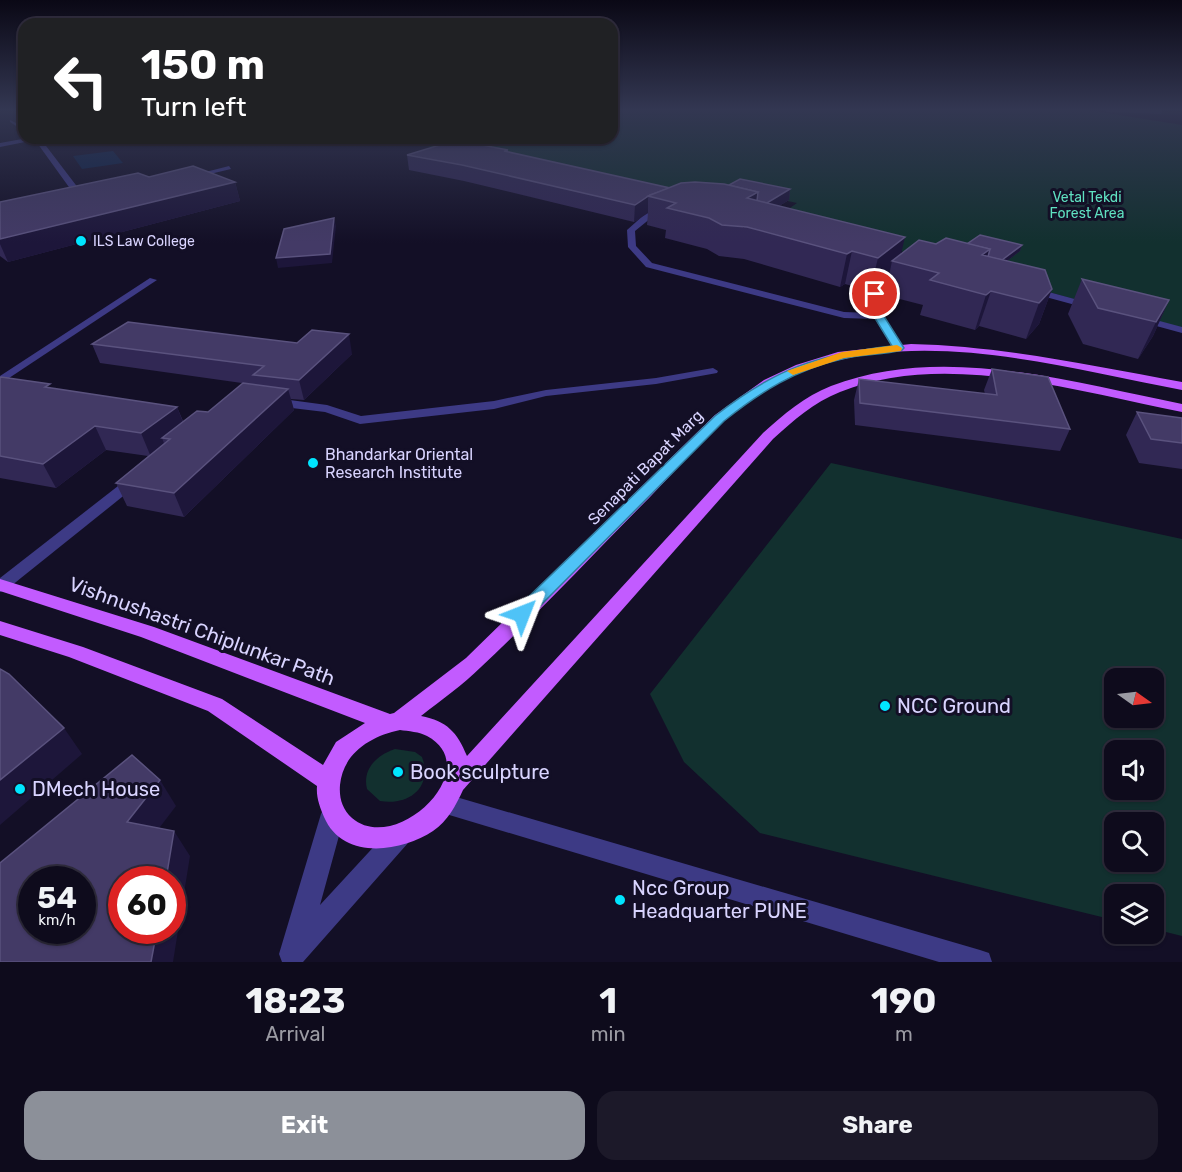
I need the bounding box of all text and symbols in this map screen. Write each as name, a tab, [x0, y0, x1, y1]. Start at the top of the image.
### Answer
text: 150 m	[141, 40, 265, 90]
icon: left	[42, 42, 120, 120]
text: Turn left	[141, 91, 246, 123]
park label: Vetal Tekdi Forest Area	[1050, 189, 1124, 222]
place label: ILS Law College	[93, 233, 195, 250]
marker: ILS Law College	[74, 234, 88, 248]
pin	[849, 268, 900, 319]
icon: arrive	[858, 277, 891, 310]
street label: Senapati Bapat Marg	[584, 406, 707, 529]
place label: Bhandarkar Oriental Research Institute	[325, 445, 473, 482]
marker: Bhandarkar Oriental Research Institute	[306, 456, 320, 470]
street label: Vishnushastri Chiplunkar Path	[66, 572, 338, 690]
position arrow	[490, 582, 554, 646]
north arrow	[1104, 668, 1164, 728]
map controls	[1104, 668, 1164, 944]
place label: NCC Ground	[897, 694, 1011, 718]
marker: NCC Ground	[878, 699, 892, 713]
button: sound	[1104, 740, 1164, 800]
place label: Book sculpture	[410, 760, 550, 784]
marker: Book sculpture	[391, 765, 405, 779]
place label: DMech House	[32, 777, 160, 801]
marker: DMech House	[13, 782, 27, 796]
button: search	[1104, 812, 1164, 872]
speed limit sign: 60	[108, 866, 186, 944]
place label: Ncc Group Headquarter PUNE	[632, 876, 807, 923]
text: 54	[37, 880, 77, 916]
button: layers	[1104, 884, 1164, 944]
marker: Ncc Group Headquarter PUNE	[613, 893, 627, 907]
text: km/h	[38, 911, 76, 929]
text: 18:23	[245, 979, 345, 1022]
text: 1	[599, 979, 617, 1022]
text: 190	[871, 979, 937, 1022]
text: Arrival	[265, 1022, 325, 1046]
text: min	[591, 1022, 626, 1046]
text: m	[895, 1022, 913, 1046]
button: Exit	[24, 1091, 585, 1160]
button: Share	[597, 1091, 1158, 1160]

